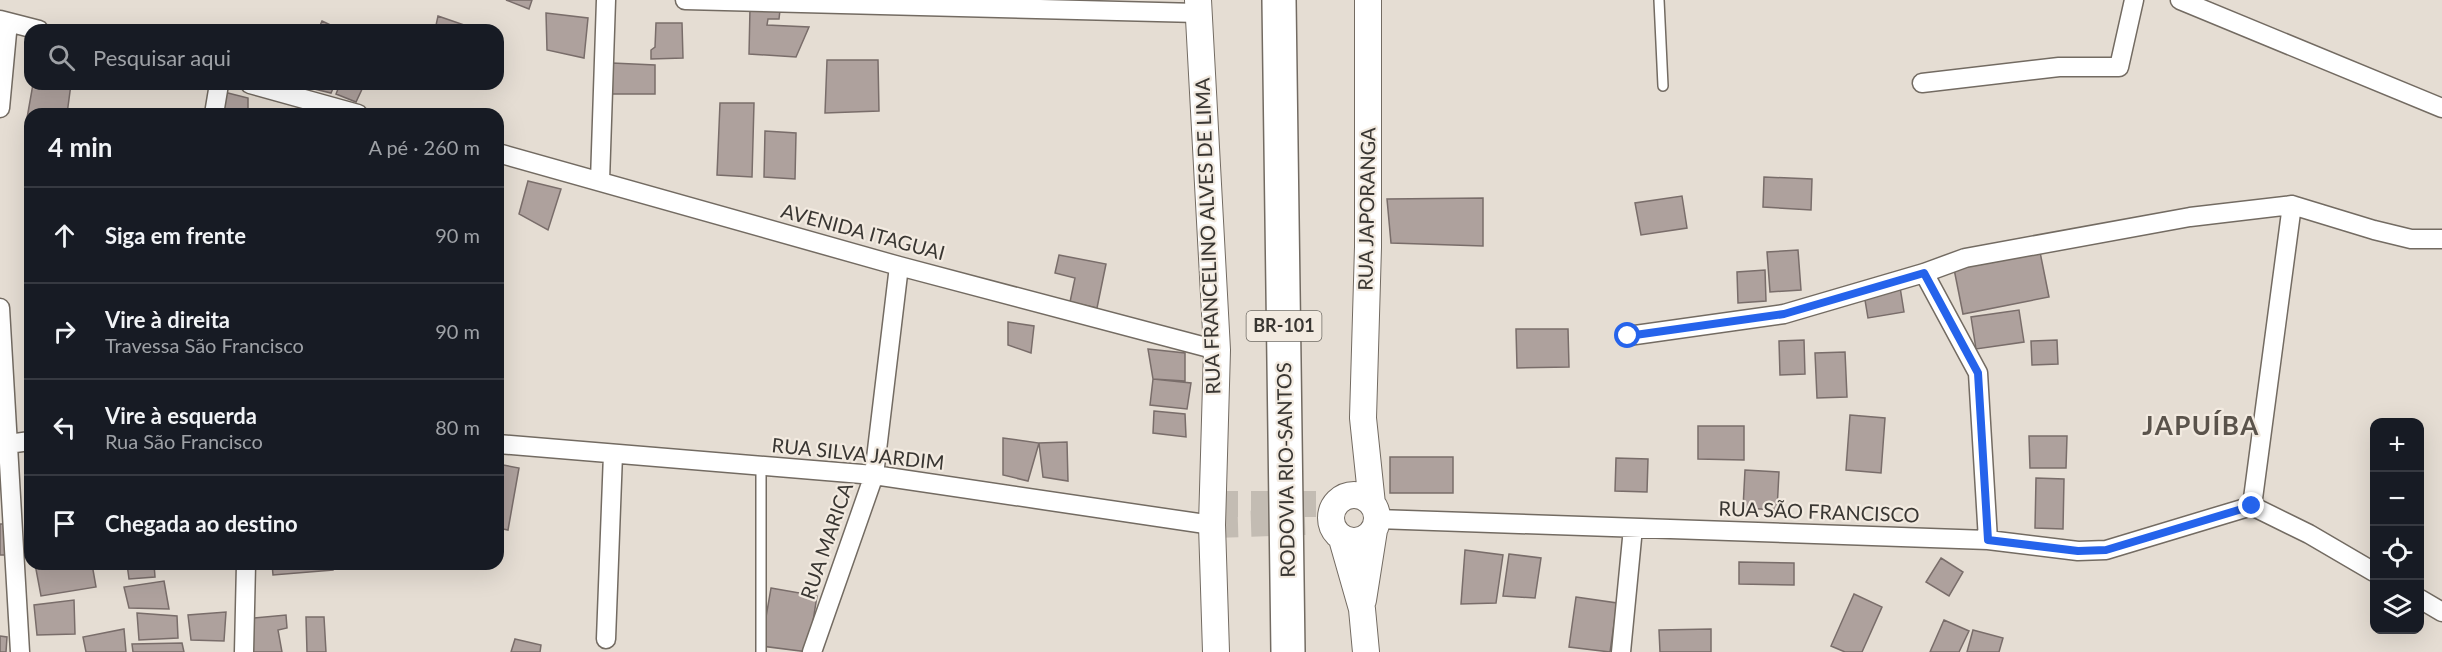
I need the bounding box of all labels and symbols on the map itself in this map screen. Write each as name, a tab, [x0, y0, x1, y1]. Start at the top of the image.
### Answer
street label: RUA FRANCELINO ALVES DE LIMA	[1189, 77, 1225, 395]
street label: RUA JAPORANGA	[1353, 127, 1379, 291]
street label: AVENIDA ITAGUAI	[779, 198, 948, 264]
road number: BR-101	[1246, 311, 1322, 341]
route start	[1614, 322, 1640, 348]
street label: RODOVIA RIO-SANTOS	[1271, 362, 1299, 578]
district label: JAPUÍBA	[2142, 409, 2260, 441]
street label: RUA SILVA JARDIM	[771, 432, 946, 474]
street label: RUA MARICA	[795, 479, 857, 602]
route end	[2238, 492, 2264, 518]
street label: RUA SÃO FRANCISCO	[1718, 495, 1920, 527]

